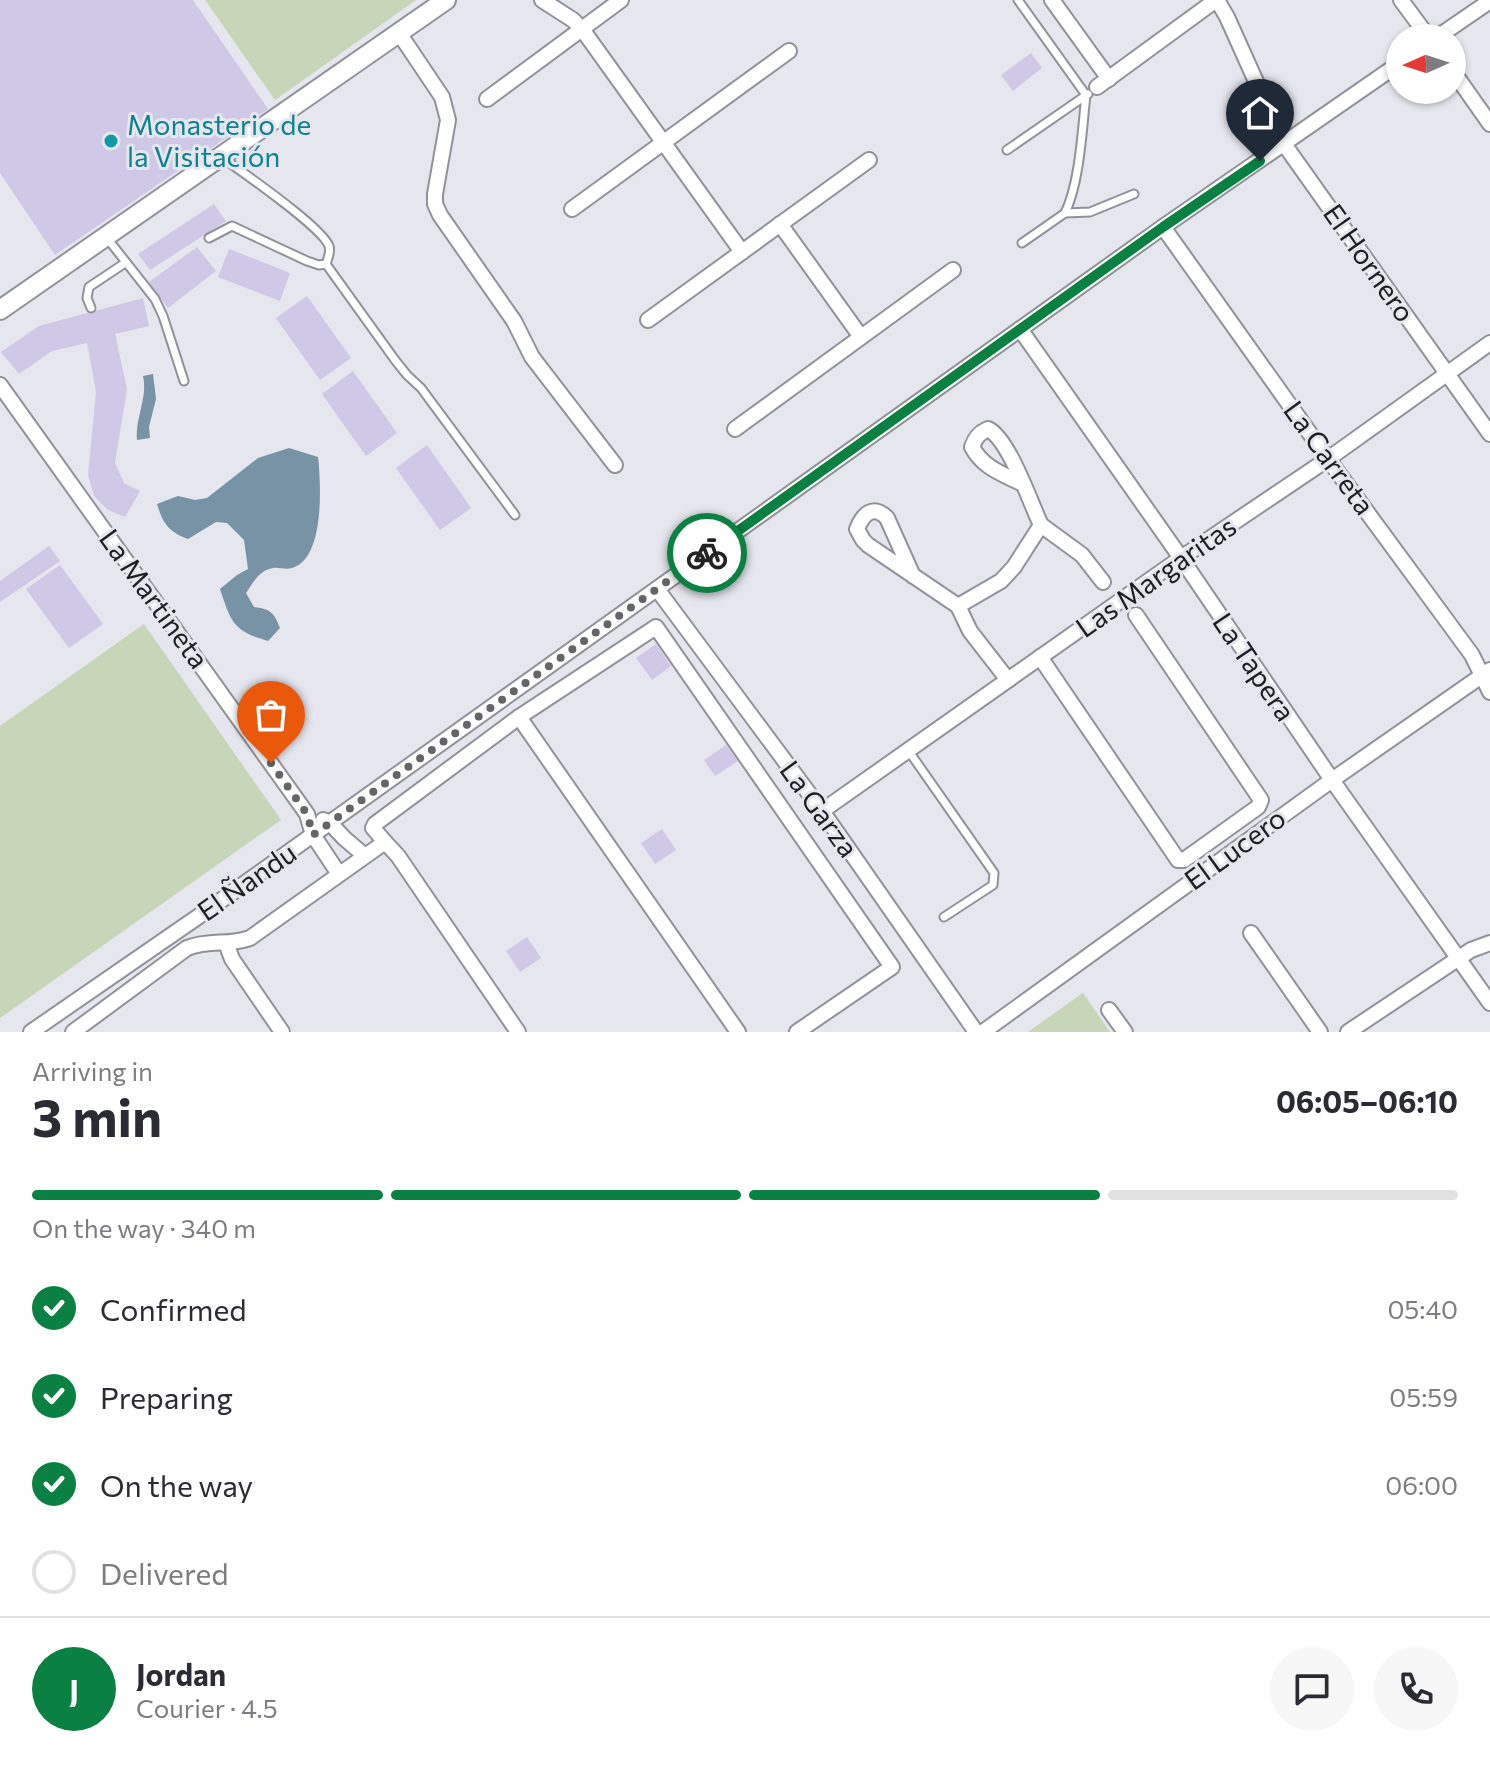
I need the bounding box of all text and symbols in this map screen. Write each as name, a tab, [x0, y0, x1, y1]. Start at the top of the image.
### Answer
north arrow	[1386, 24, 1466, 104]
map controls	[1386, 24, 1466, 104]
pin	[1226, 79, 1294, 161]
icon: home	[1238, 91, 1282, 135]
place label: Monasterio de la Visitación	[127, 107, 311, 173]
marker: Monasterio de la Visitación	[102, 132, 120, 150]
street label: El Hornero	[1317, 197, 1423, 328]
street label: La Carreta	[1277, 394, 1382, 521]
street label: Las Margaritas	[1069, 508, 1242, 644]
courier	[667, 513, 747, 593]
street label: La Martineta	[93, 522, 217, 675]
icon: bike	[685, 531, 729, 575]
street label: La Tapera	[1206, 606, 1303, 727]
pin	[237, 681, 305, 763]
icon: bag	[249, 693, 293, 737]
street label: La Garza	[773, 754, 866, 863]
street label: El Lucero	[1177, 800, 1292, 896]
street label: El Ñandu	[191, 835, 302, 927]
text: Arriving in	[32, 1055, 153, 1086]
text: 06:05–06:10	[1276, 1082, 1458, 1119]
text: 3 min	[32, 1084, 162, 1148]
text: On the way · 340 m	[32, 1212, 256, 1243]
icon: check	[32, 1286, 76, 1330]
text: Confirmed	[100, 1290, 247, 1327]
text: 05:40	[1387, 1293, 1458, 1324]
icon: check	[32, 1374, 76, 1418]
text: Preparing	[100, 1378, 233, 1415]
text: 05:59	[1389, 1381, 1458, 1412]
icon: check	[32, 1462, 76, 1506]
text: On the way	[100, 1466, 253, 1503]
text: 06:00	[1385, 1469, 1458, 1500]
text: Delivered	[100, 1554, 229, 1591]
button: chat	[1270, 1647, 1354, 1731]
button: phone	[1374, 1647, 1458, 1731]
text: Jordan	[136, 1655, 226, 1692]
text: J	[69, 1671, 79, 1708]
text: Courier · 4.5	[136, 1692, 278, 1723]

